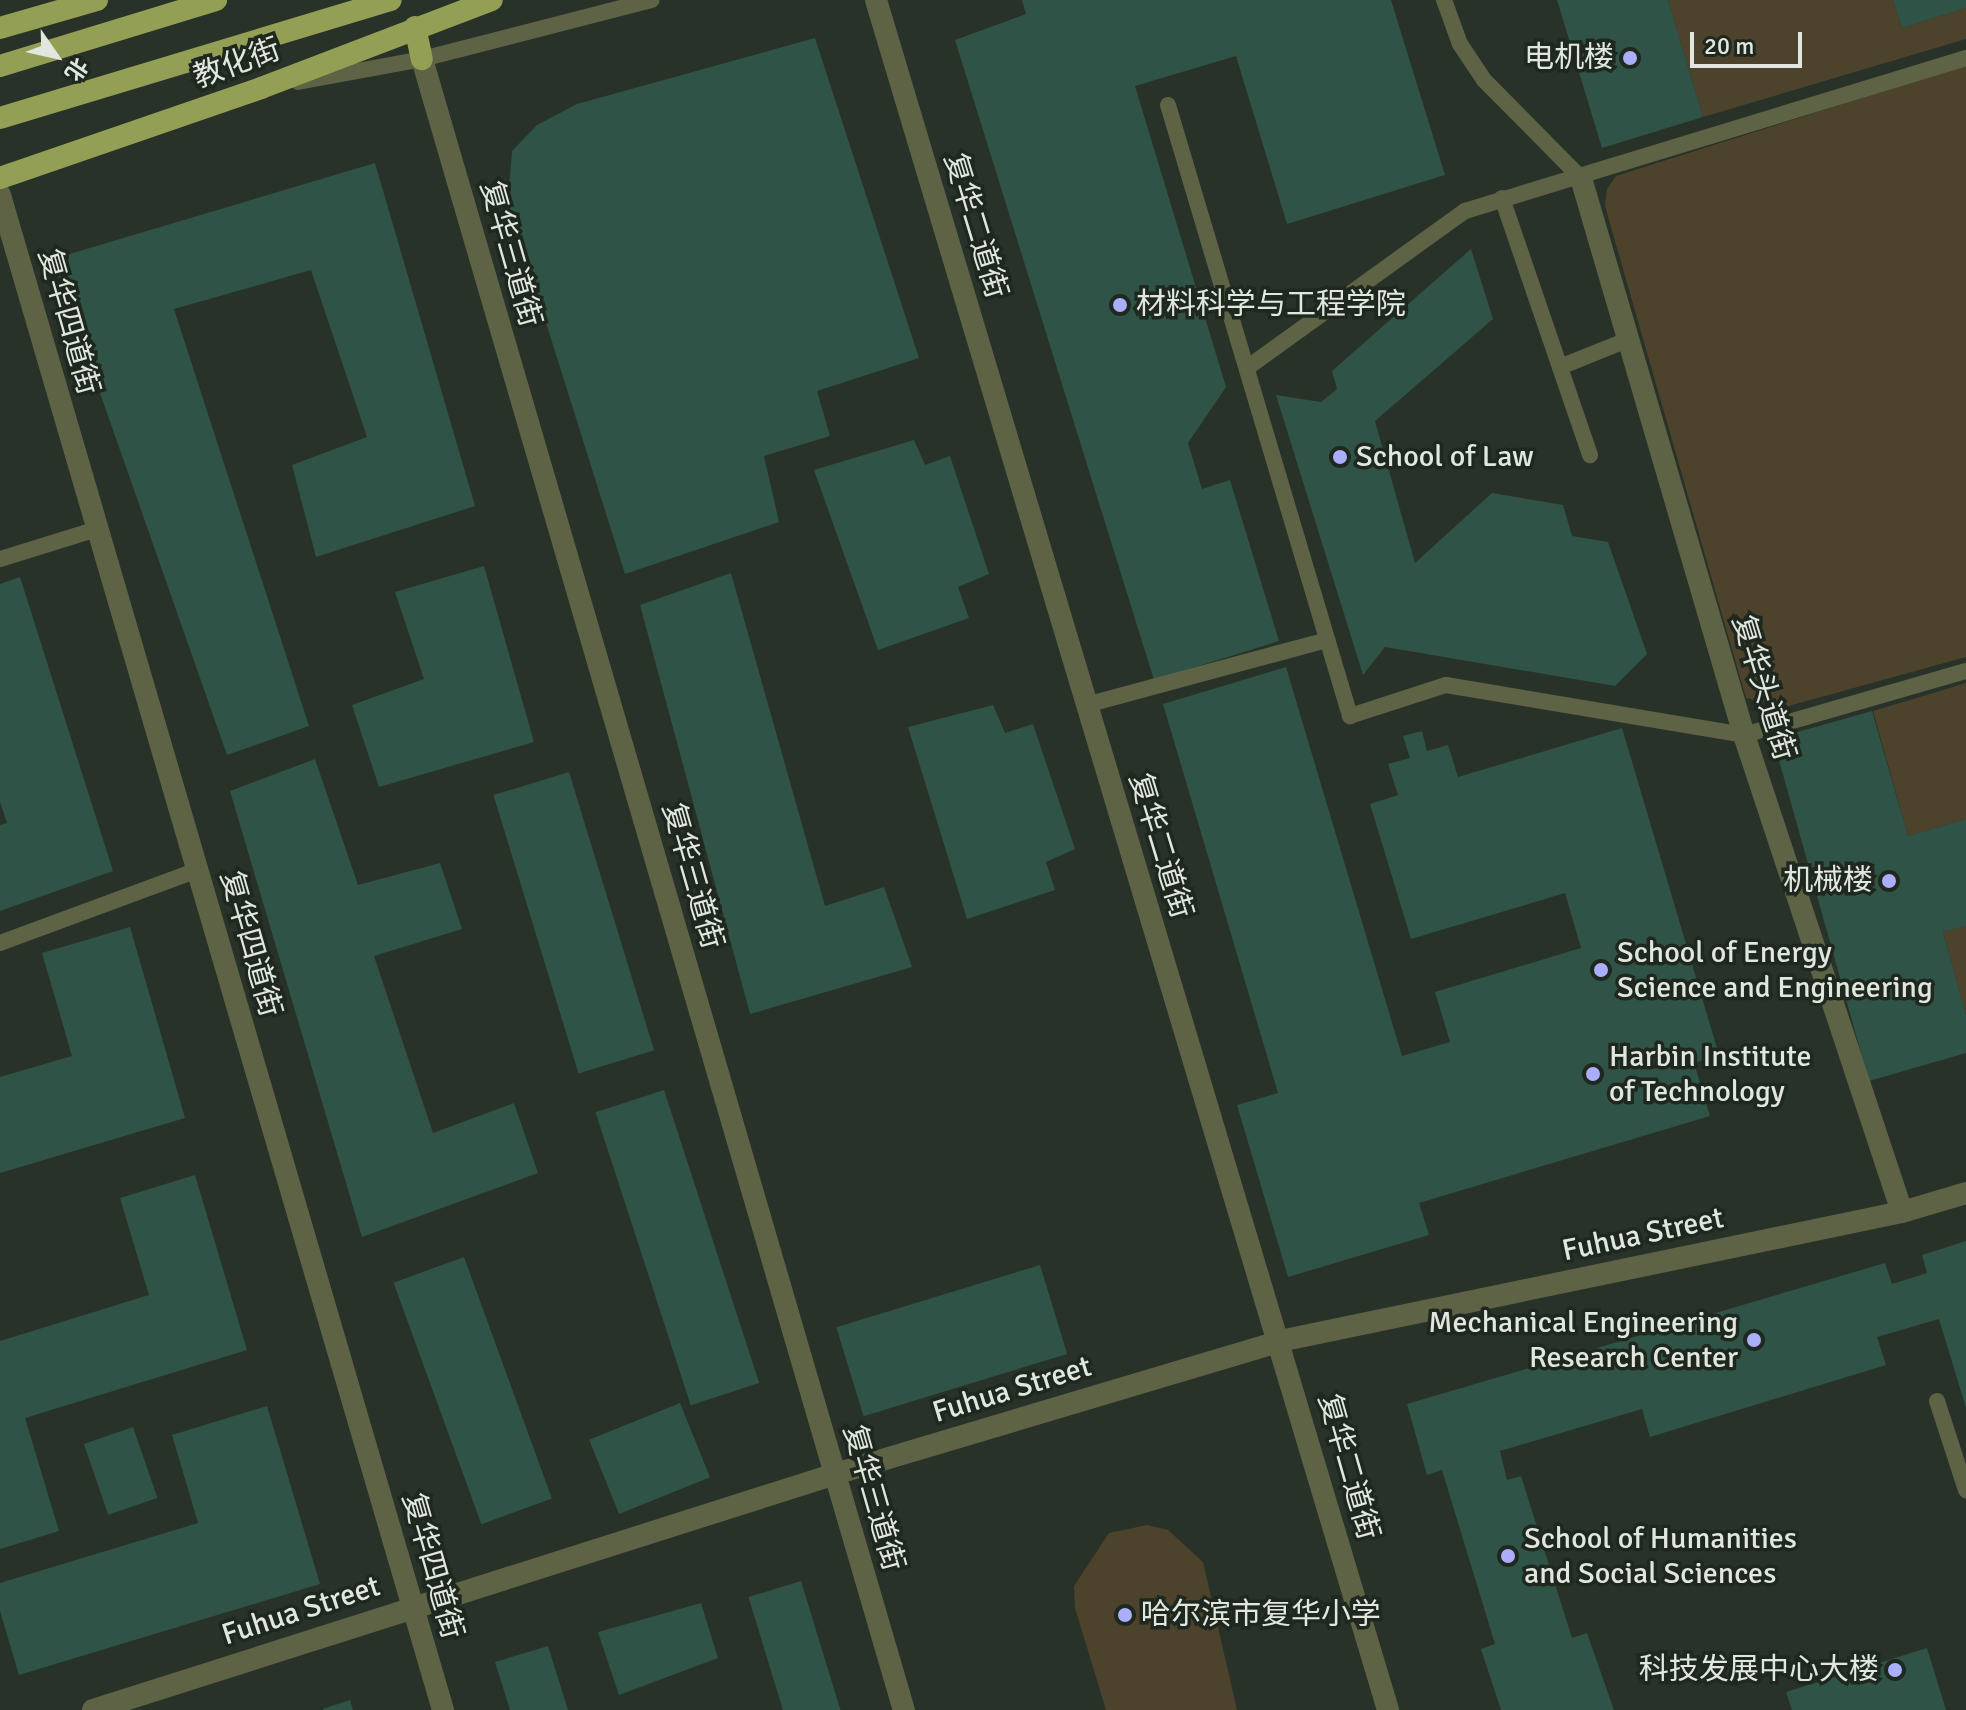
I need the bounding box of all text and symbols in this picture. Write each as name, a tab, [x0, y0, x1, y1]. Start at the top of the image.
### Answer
north arrow	[16, 16, 96, 96]
scale bar	[1694, 16, 1806, 66]
text: 20 m	[1704, 31, 1754, 61]
street label: 教化街	[189, 32, 285, 96]
place label: 电机楼	[1524, 40, 1614, 76]
marker: 电机楼	[1621, 49, 1639, 67]
text: 北	[59, 53, 94, 86]
street label: 复华二道街	[936, 149, 1014, 303]
street label: 复华三道街	[472, 177, 548, 331]
street label: 复华四道街	[30, 245, 106, 399]
place label: 材料科学与工程学院	[1136, 287, 1406, 323]
marker: 材料科学与工程学院	[1111, 296, 1129, 314]
place label: School of Law	[1356, 439, 1534, 475]
marker: School of Law	[1331, 448, 1349, 466]
street label: 复华头道街	[1724, 611, 1802, 765]
street label: 复华二道街	[1121, 769, 1199, 923]
street label: 复华三道街	[654, 799, 730, 953]
place label: 机械楼	[1783, 863, 1873, 899]
street label: 复华四道街	[212, 867, 288, 1021]
marker: 机械楼	[1880, 872, 1898, 890]
place label: School of Energy Science and Engineering	[1617, 935, 1933, 1006]
marker: School of Energy Science and Engineering	[1592, 961, 1610, 979]
place label: Harbin Institute of Technology	[1609, 1039, 1812, 1110]
marker: Harbin Institute of Technology	[1584, 1065, 1602, 1083]
street label: Fuhua Street	[1559, 1200, 1727, 1270]
place label: Mechanical Engineering Research Center	[1428, 1305, 1738, 1376]
marker: Mechanical Engineering Research Center	[1745, 1331, 1763, 1349]
street label: Fuhua Street	[928, 1349, 1096, 1431]
street label: 复华二道街	[1310, 1390, 1386, 1544]
street label: 复华三道街	[835, 1421, 911, 1575]
street label: 复华四道街	[394, 1489, 470, 1643]
place label: School of Humanities and Social Sciences	[1524, 1521, 1797, 1592]
marker: School of Humanities and Social Sciences	[1499, 1547, 1517, 1565]
street label: Fuhua Street	[217, 1569, 385, 1653]
place label: 哈尔滨市复华小学	[1141, 1597, 1381, 1633]
marker: 哈尔滨市复华小学	[1116, 1606, 1134, 1624]
place label: 科技发展中心大楼	[1639, 1652, 1879, 1688]
marker: 科技发展中心大楼	[1886, 1661, 1904, 1679]

